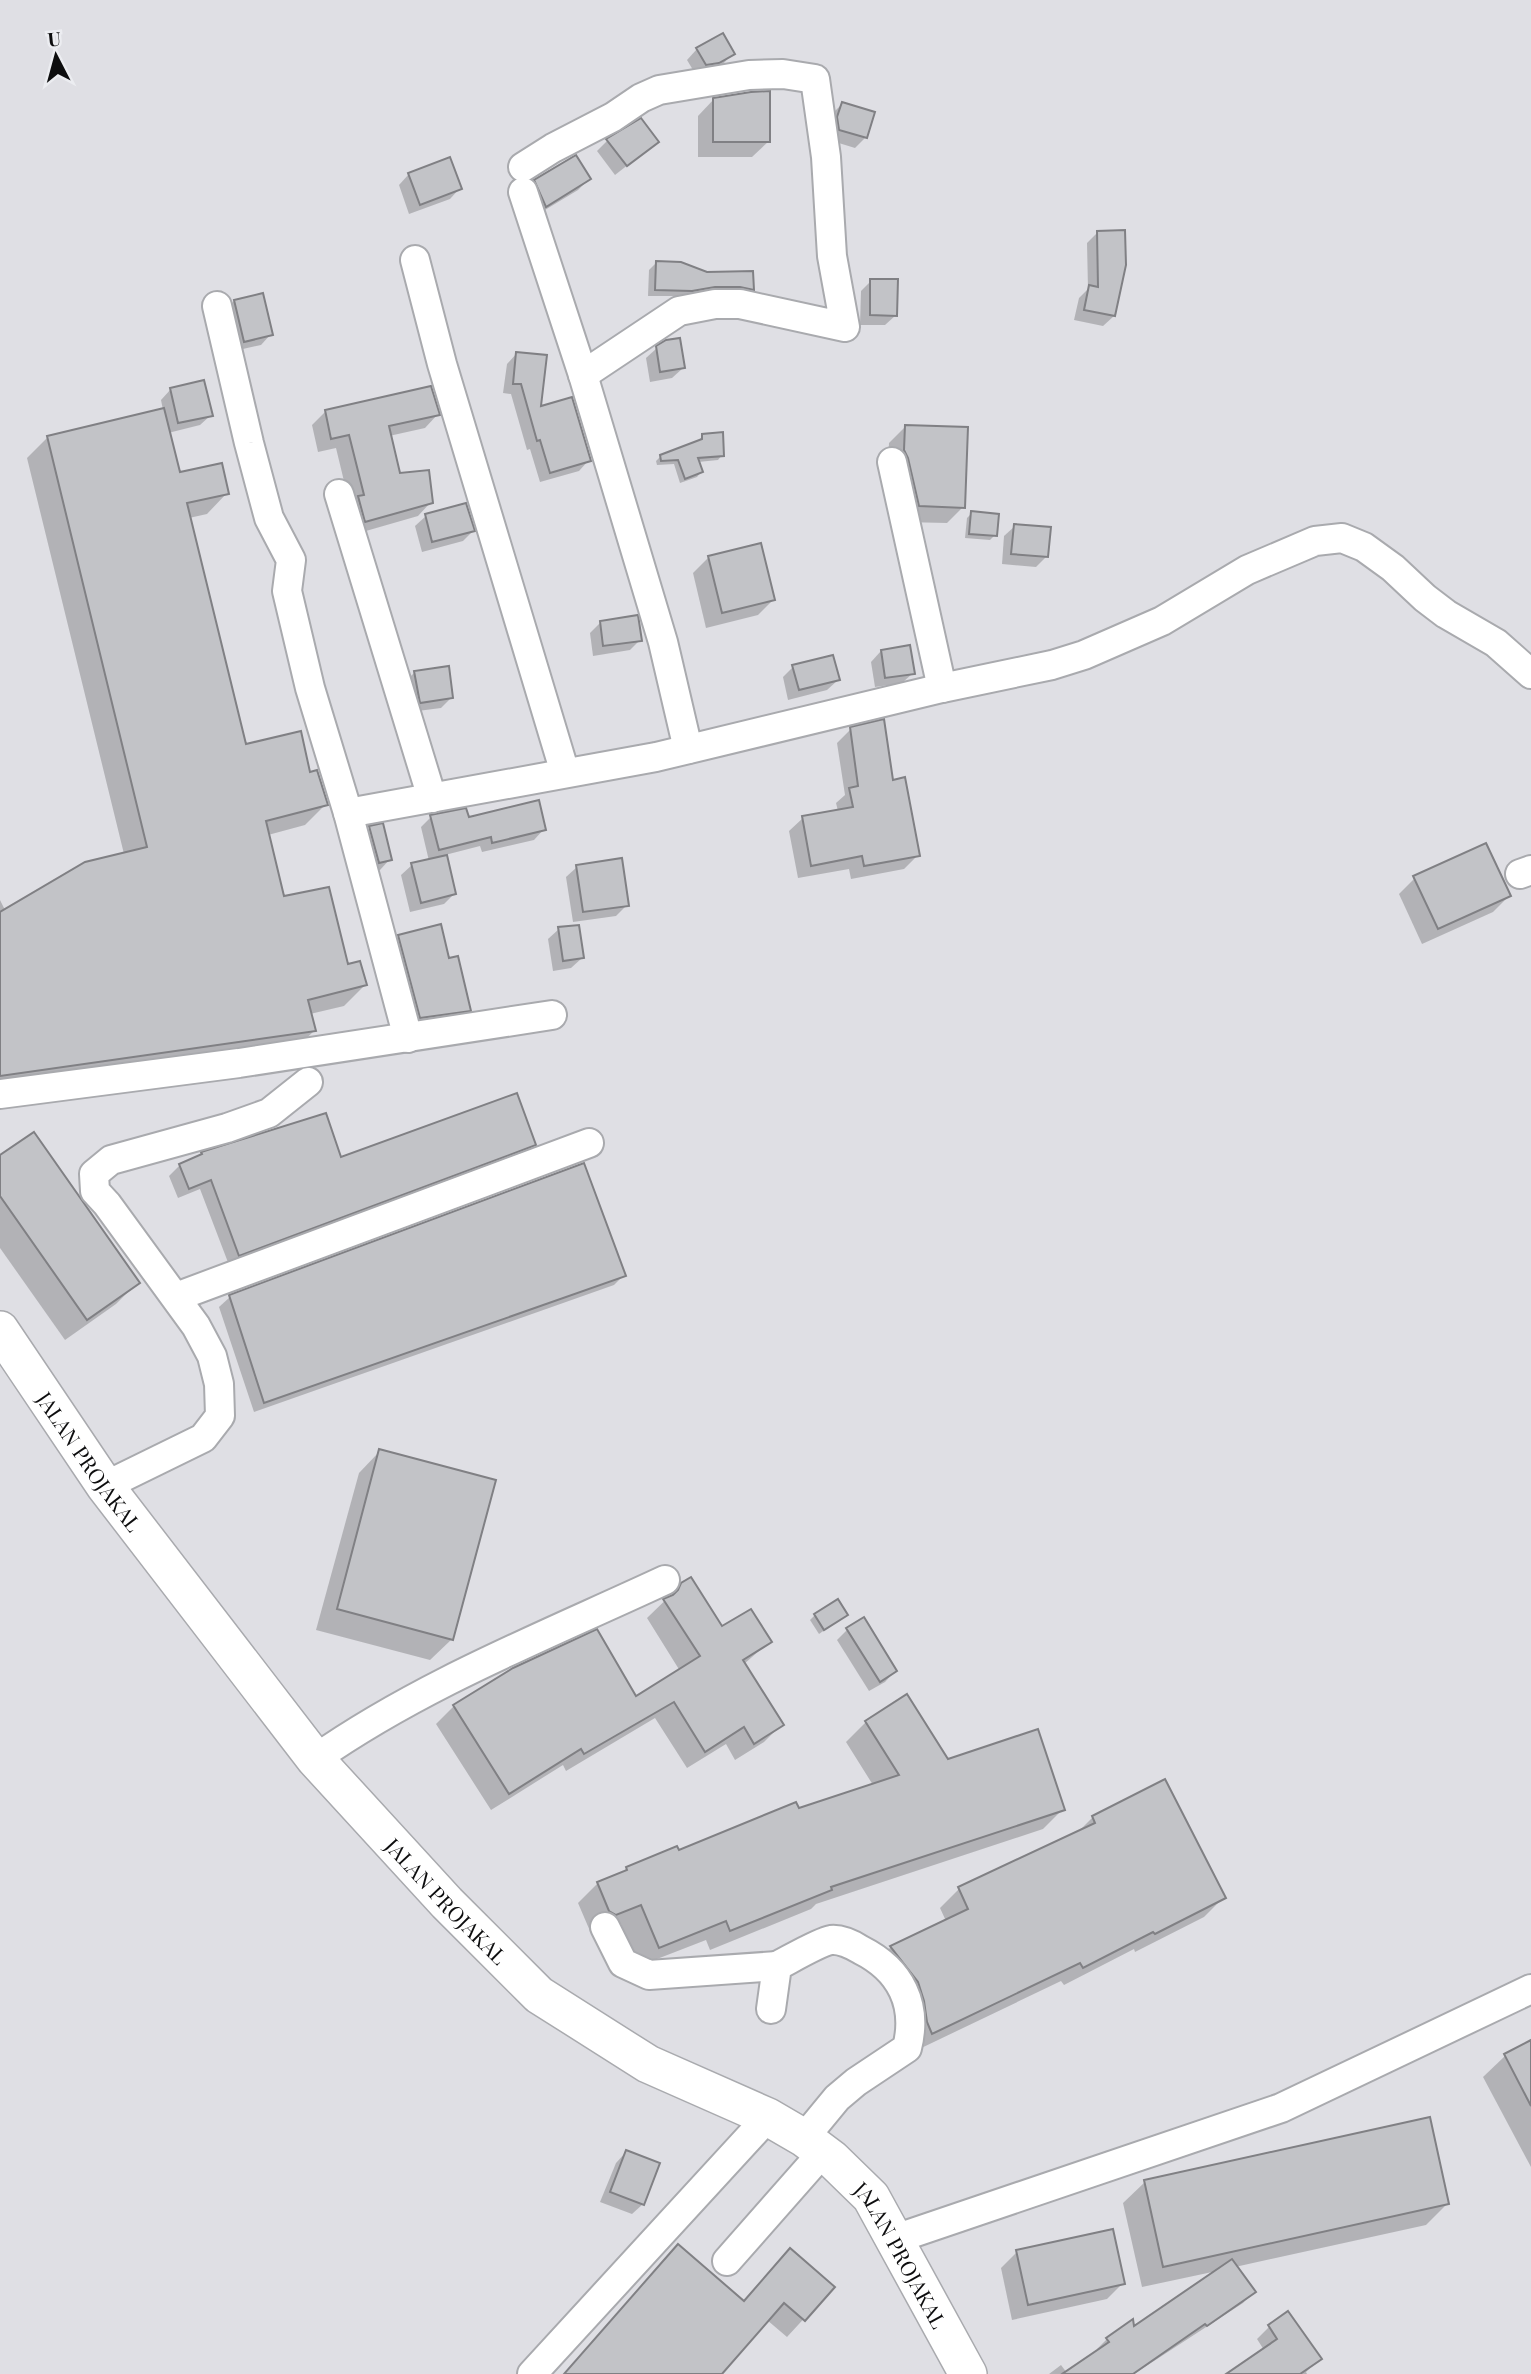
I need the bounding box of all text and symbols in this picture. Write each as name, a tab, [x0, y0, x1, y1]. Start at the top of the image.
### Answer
north arrow	[21, 21, 91, 91]
text: U	[46, 24, 62, 52]
street label: JALAN PROJAKAL	[31, 1385, 149, 1537]
street label: JALAN PROJAKAL	[379, 1831, 514, 1970]
street label: JALAN PROJAKAL	[848, 2174, 954, 2333]

